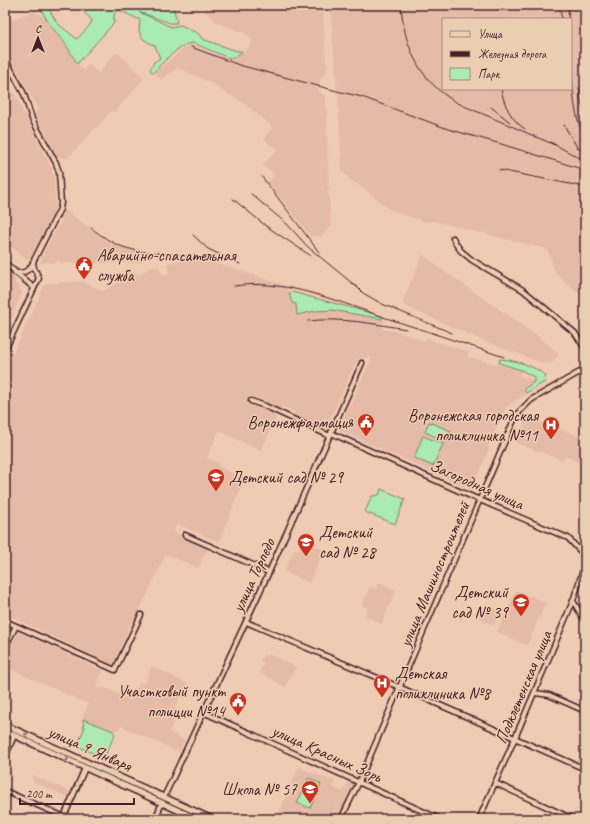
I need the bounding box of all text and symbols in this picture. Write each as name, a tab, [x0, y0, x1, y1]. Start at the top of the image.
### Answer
north arrow	[18, 18, 58, 58]
legend	[442, 18, 572, 90]
text: С	[35, 21, 42, 35]
text: Улица	[478, 26, 503, 42]
text: Железная дорога	[478, 46, 547, 62]
text: Парк	[478, 66, 501, 82]
place label: Аварийно-спасательная служба	[97, 245, 237, 286]
public building icon: Аварийно-спасательная служба	[74, 255, 94, 280]
place label: Воронежская городская поликлиника №11	[408, 405, 539, 446]
place label: Воронежфармация	[247, 412, 354, 433]
public building icon: Воронежфармация	[356, 412, 376, 437]
hospital icon: Воронежская городская поликлиника №11	[541, 415, 561, 440]
street label: Загородная улица	[427, 455, 528, 515]
school or university icon: Детский сад № 29	[206, 467, 226, 492]
place label: Детский сад № 29	[229, 467, 344, 488]
street label: улица Машиностроителей	[394, 498, 475, 651]
place label: Детский сад № 28	[319, 522, 378, 563]
school or university icon: Детский сад № 28	[296, 532, 316, 557]
street label: улица Торпедо	[227, 534, 280, 616]
place label: Детский сад № 39	[452, 582, 509, 623]
school or university icon: Детский сад № 39	[511, 592, 531, 617]
street label: Подклетенская улица	[490, 627, 557, 747]
place label: Детская поликлиника №8	[395, 663, 492, 704]
hospital icon: Детская поликлиника №8	[372, 673, 392, 698]
place label: Участковый пункт полиции №14	[118, 681, 227, 722]
public building icon: Участковый пункт полиции №14	[228, 691, 248, 716]
street label: улица 9 Января	[44, 720, 136, 777]
street label: улица Красных Зорь	[268, 720, 386, 788]
one-way arrow	[23, 731, 30, 739]
one-way arrow	[62, 754, 69, 762]
place label: Школа № 57	[222, 779, 298, 800]
school or university icon: Школа № 57	[300, 779, 320, 804]
scale bar	[20, 780, 134, 806]
text: 200 m	[26, 786, 53, 802]

